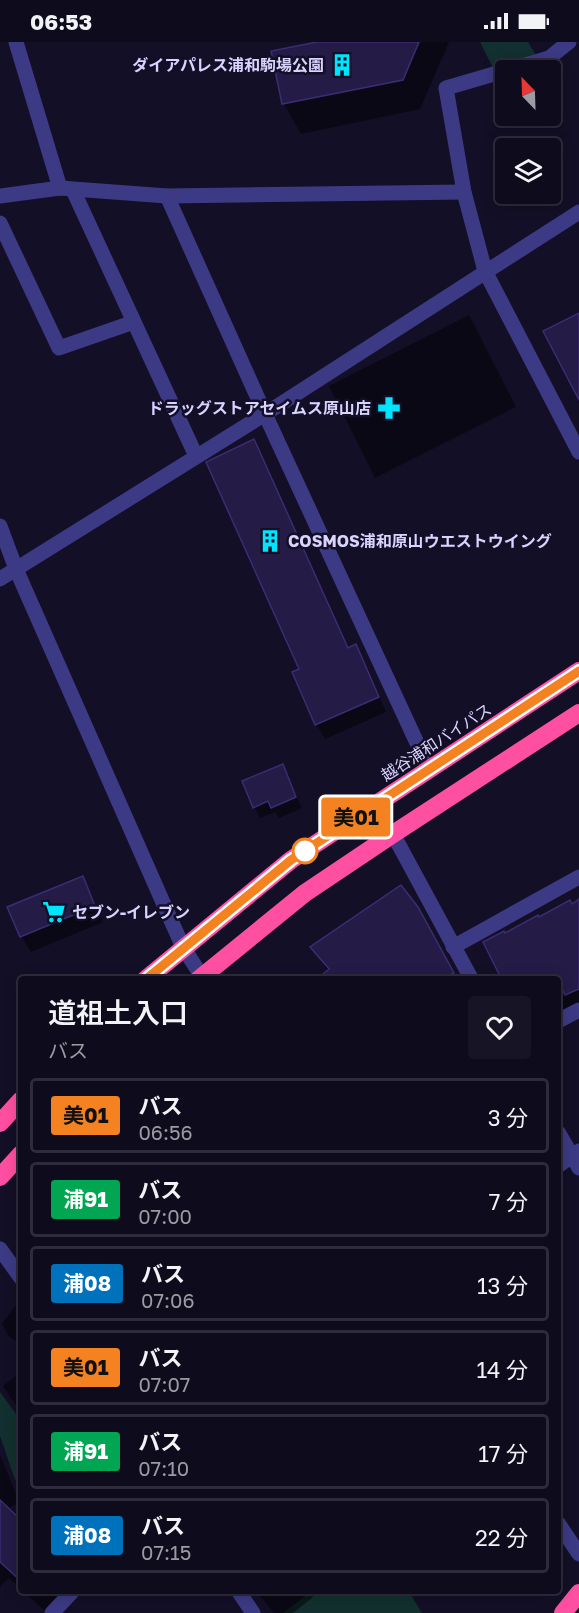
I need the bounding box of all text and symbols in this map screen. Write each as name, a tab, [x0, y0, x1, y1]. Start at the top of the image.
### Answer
text: 06:53	[30, 8, 92, 35]
building icon: ダイアパレス浦和駒場公園	[329, 52, 355, 78]
place label: ダイアパレス浦和駒場公園	[132, 55, 324, 75]
north arrow	[495, 60, 561, 126]
map controls	[495, 60, 561, 204]
button: layers	[495, 138, 561, 204]
pharmacy icon: ドラッグストアセイムス原山店	[376, 395, 402, 421]
place label: ドラッグストアセイムス原山店	[148, 398, 371, 418]
building icon: COSMOS浦和原山ウエストウイング	[257, 528, 283, 554]
place label: COSMOS浦和原山ウエストウイング	[288, 531, 552, 551]
street label: 越谷浦和バイパス	[377, 699, 495, 785]
line badge: 美01	[322, 798, 391, 836]
text: 美01	[333, 804, 379, 830]
unlabelled marker	[292, 838, 318, 864]
supermarket icon: セブン-イレブン	[41, 899, 67, 925]
place label: セブン-イレブン	[72, 902, 190, 922]
text: 道祖土入口	[48, 996, 188, 1029]
button: heart	[468, 996, 531, 1059]
text: バス	[48, 1038, 88, 1062]
text: バス	[138, 1092, 182, 1119]
text: 美01	[63, 1102, 108, 1128]
text: 3 分	[488, 1104, 528, 1131]
text: 06:56	[138, 1120, 193, 1144]
text: バス	[138, 1176, 182, 1203]
text: 浦91	[63, 1186, 108, 1212]
text: 7 分	[489, 1188, 528, 1215]
text: 07:00	[138, 1204, 192, 1228]
text: バス	[141, 1260, 185, 1287]
text: 浦08	[63, 1270, 111, 1296]
text: 13 分	[477, 1272, 528, 1299]
text: 07:06	[141, 1288, 195, 1312]
text: バス	[138, 1344, 182, 1371]
text: 美01	[63, 1354, 108, 1380]
text: 14 分	[476, 1356, 528, 1383]
text: 07:07	[138, 1372, 190, 1396]
text: バス	[138, 1428, 182, 1455]
text: 浦91	[63, 1438, 108, 1464]
text: 17 分	[478, 1440, 528, 1467]
text: 07:10	[138, 1456, 189, 1480]
text: バス	[141, 1512, 185, 1539]
text: 浦08	[63, 1522, 111, 1548]
text: 22 分	[475, 1524, 528, 1551]
text: 07:15	[141, 1540, 191, 1564]

